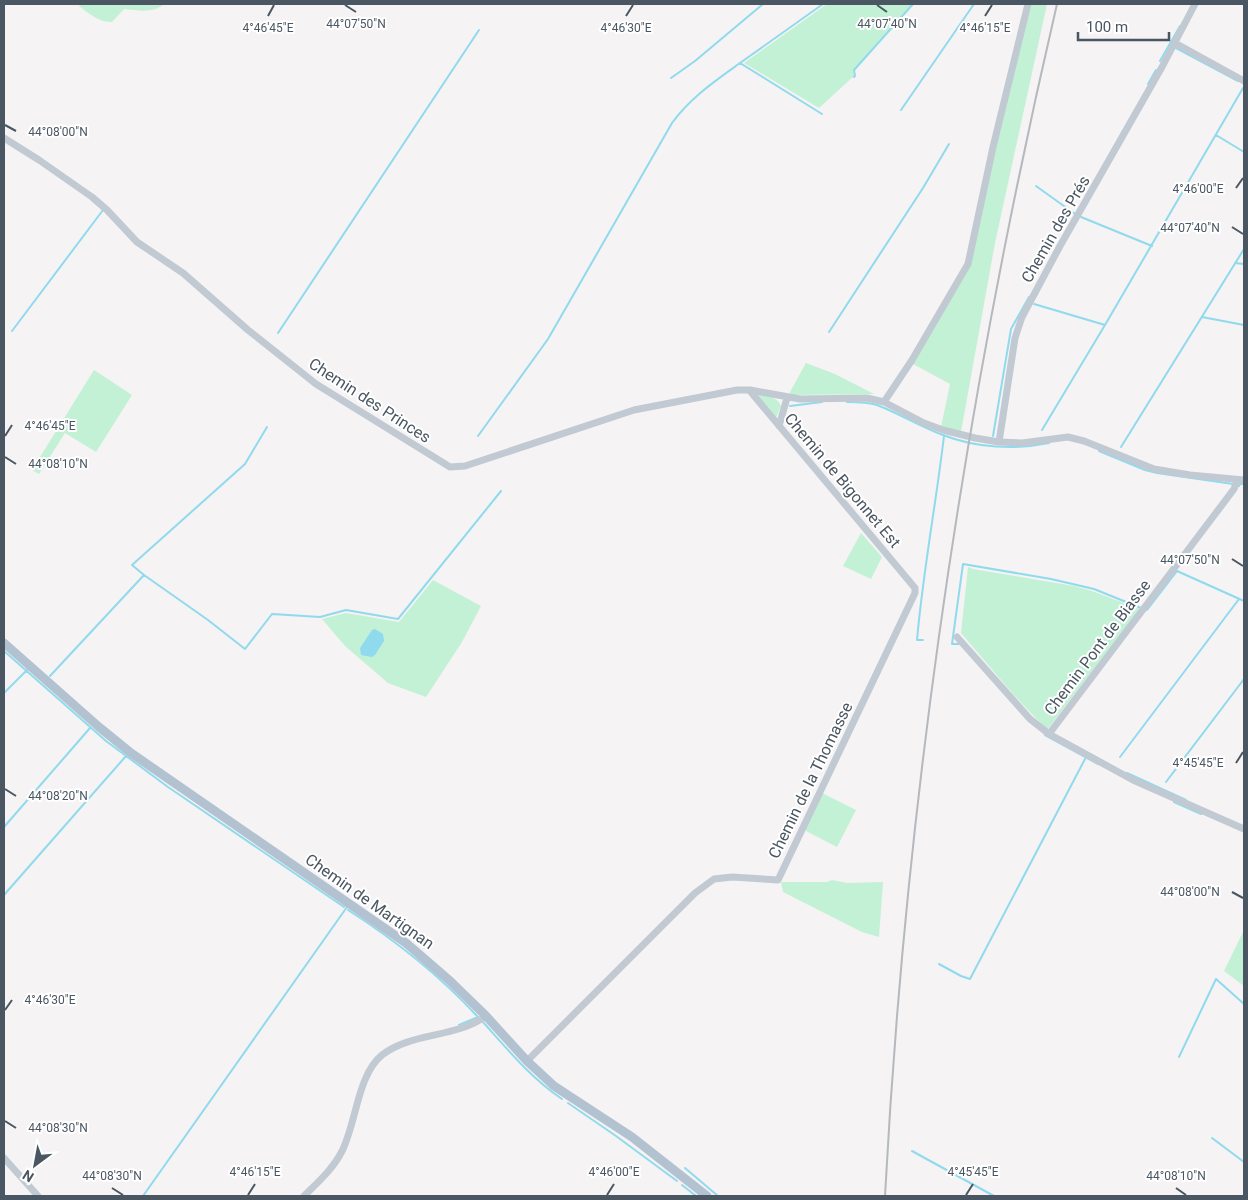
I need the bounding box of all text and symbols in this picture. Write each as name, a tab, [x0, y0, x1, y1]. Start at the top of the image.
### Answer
scale bar	[1078, 10, 1169, 42]
text: 44°07'50"N	[326, 17, 386, 31]
text: 44°07'40"N	[857, 17, 917, 31]
text: 100 m	[1086, 18, 1128, 36]
text: 4°46'45"E	[243, 21, 294, 35]
text: 4°46'30"E	[601, 21, 652, 35]
text: 4°46'15"E	[960, 21, 1011, 35]
text: 44°08'00"N	[28, 125, 88, 139]
street label: Chemin des Prés	[1017, 172, 1094, 286]
text: 4°46'00"E	[1173, 182, 1224, 196]
text: 44°07'40"N	[1160, 221, 1220, 235]
street label: Chemin des Princes	[305, 354, 434, 447]
street label: Chemin de Bigonnet Est	[781, 409, 904, 551]
text: 4°46'45"E	[25, 419, 76, 433]
text: 44°08'10"N	[28, 457, 88, 471]
text: 44°07'50"N	[1160, 553, 1220, 567]
street label: Chemin Pont de Biasse	[1040, 576, 1155, 719]
street label: Chemin de la Thomasse	[764, 699, 857, 861]
text: 4°45'45"E	[1173, 756, 1224, 770]
text: 44°08'20"N	[28, 789, 88, 803]
street label: Chemin de Martignan	[302, 850, 438, 953]
text: 44°08'00"N	[1160, 885, 1220, 899]
text: 4°46'30"E	[25, 993, 76, 1007]
text: 44°08'30"N	[28, 1121, 88, 1135]
north arrow	[10, 1140, 60, 1190]
text: 4°46'15"E	[230, 1165, 281, 1179]
text: 4°46'00"E	[589, 1165, 640, 1179]
text: 4°45'45"E	[948, 1165, 999, 1179]
text: N	[20, 1167, 37, 1185]
text: 44°08'30"N	[82, 1169, 142, 1183]
text: 44°08'10"N	[1146, 1169, 1206, 1183]

